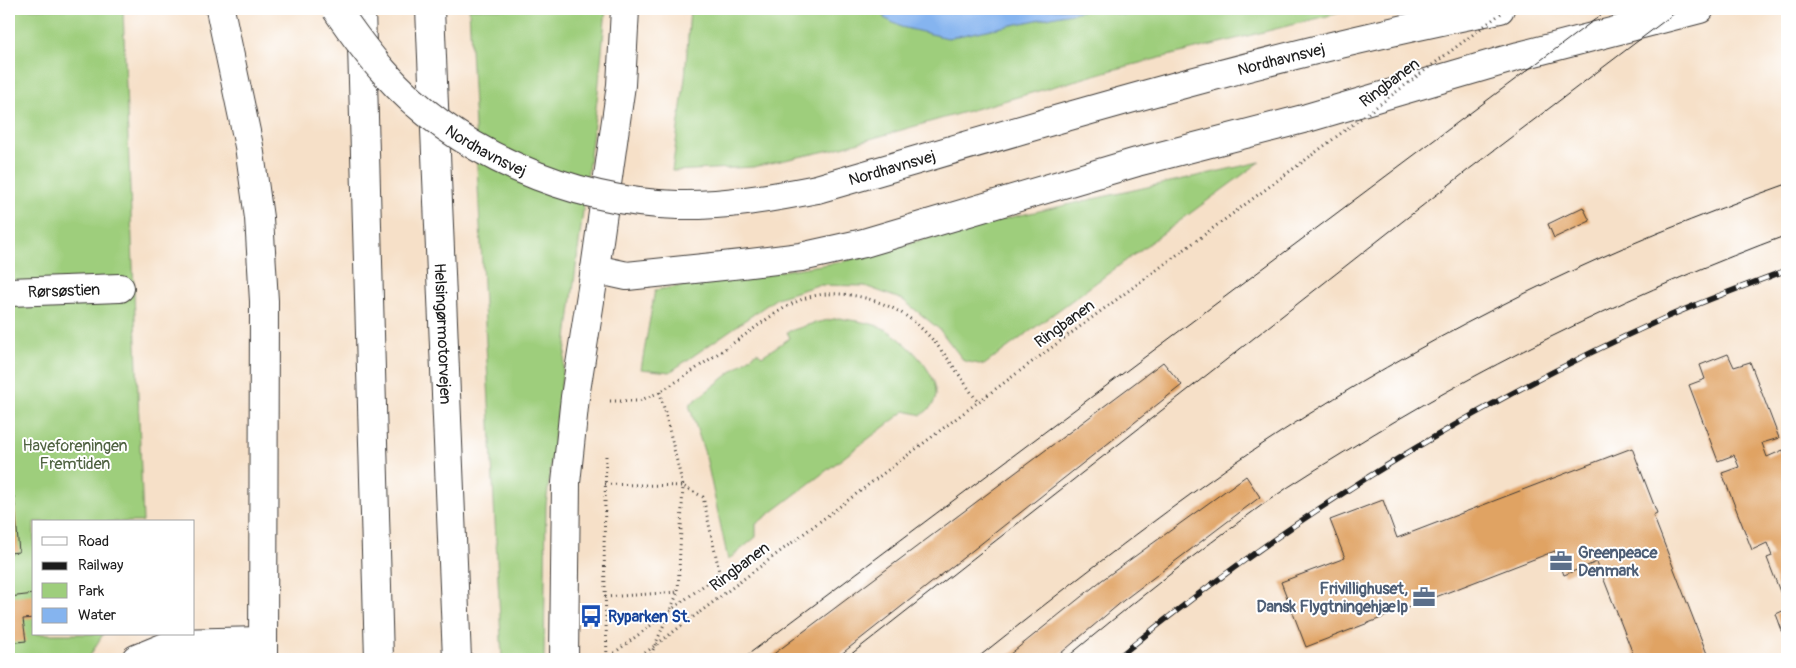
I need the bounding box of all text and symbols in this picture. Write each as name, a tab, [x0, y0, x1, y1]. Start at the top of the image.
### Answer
street label: Nordhavnsvej	[1235, 39, 1327, 80]
street label: Ringbanen	[1356, 54, 1423, 112]
street label: Nordhavnsvej	[441, 121, 529, 181]
street label: Nordhavnsvej	[846, 146, 938, 190]
street label: Helsingørmotorvejen	[430, 263, 455, 405]
street label: Rørsøstien	[27, 280, 101, 302]
street label: Ringbanen	[1031, 295, 1099, 352]
park label: Haveforeningen Fremtiden	[22, 436, 128, 474]
legend	[32, 520, 195, 636]
text: Road	[78, 532, 109, 551]
street label: Ringbanen	[706, 538, 773, 596]
place label: Greenpeace Denmark	[1578, 543, 1659, 581]
office icon: Greenpeace Denmark	[1548, 548, 1574, 574]
text: Railway	[78, 556, 124, 575]
place label: Frivillighuset, Dansk Flygtningehjælp	[1256, 579, 1408, 617]
text: Park	[78, 582, 105, 601]
office icon: Frivillighuset, Dansk Flygtningehjælp	[1411, 584, 1437, 610]
bus stop icon: Ryparken St.	[578, 603, 604, 629]
text: Water	[78, 606, 117, 625]
place label: Ryparken St.	[608, 607, 691, 627]

